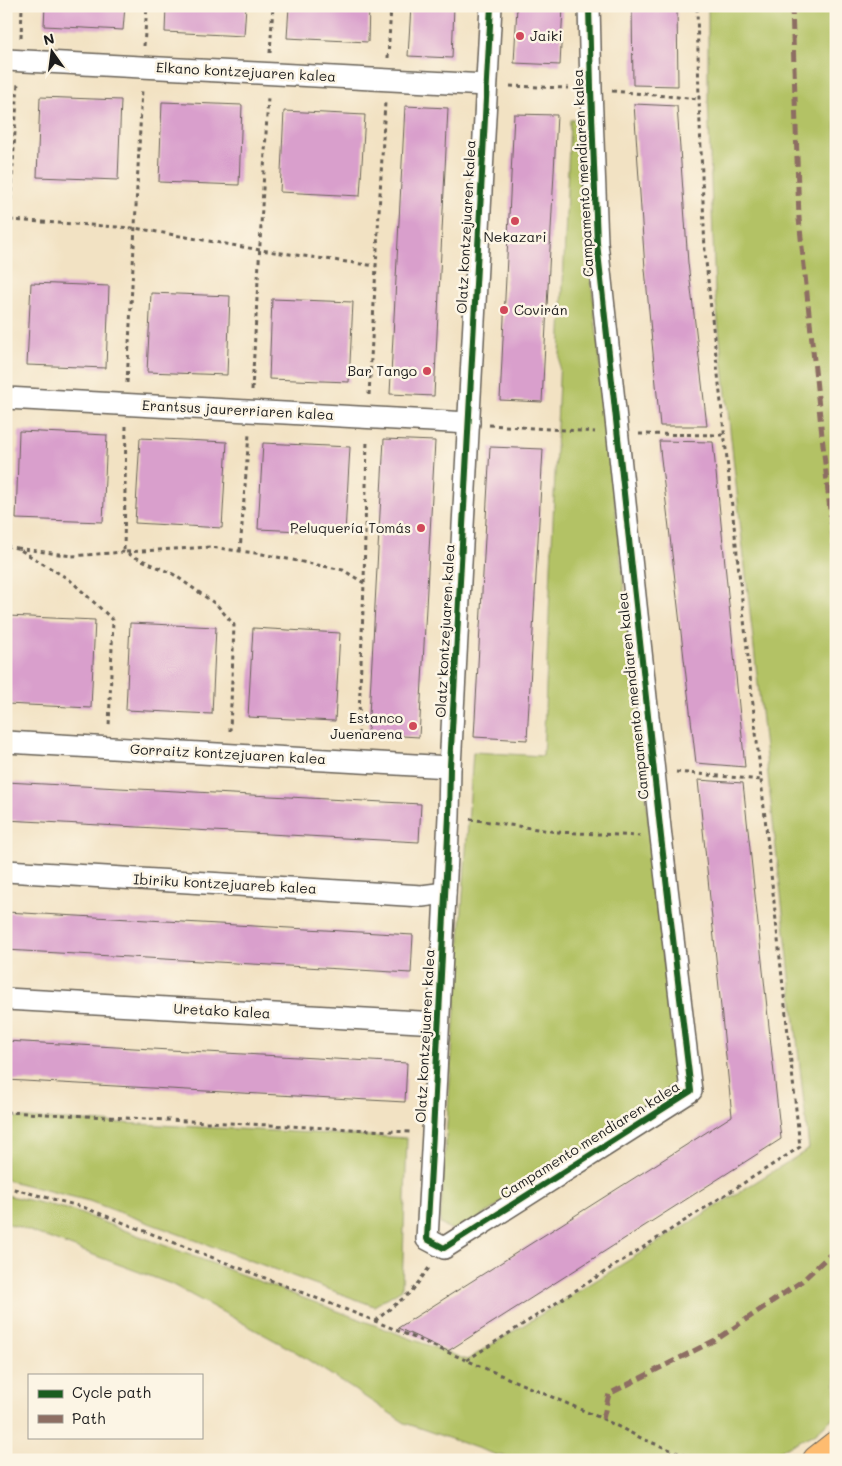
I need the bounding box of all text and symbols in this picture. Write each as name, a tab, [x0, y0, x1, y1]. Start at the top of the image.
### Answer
place label: Jaiki	[530, 26, 562, 45]
north arrow	[28, 28, 78, 78]
text: N	[41, 28, 56, 49]
marker: Jaiki	[514, 30, 526, 42]
street label: Elkano kontzejuaren kalea	[155, 57, 337, 86]
street label: Campamento mendiaren kalea	[568, 69, 597, 277]
street label: Olatz kontzejuaren kalea	[451, 140, 480, 314]
marker: Nekazari	[509, 215, 521, 227]
place label: Nekazari	[484, 227, 546, 246]
place label: Covirán	[514, 300, 568, 319]
marker: Covirán	[498, 304, 510, 316]
place label: Bar Tango	[347, 361, 417, 380]
marker: Bar Tango	[421, 365, 433, 377]
street label: Erantsus jaurerriaren kalea	[142, 395, 335, 424]
place label: Peluquería Tomás	[290, 518, 411, 537]
marker: Peluquería Tomás	[415, 522, 427, 534]
street label: Olatz kontzejuaren kalea	[430, 544, 459, 718]
street label: Campamento mendiaren kalea	[612, 592, 653, 801]
place label: Estanco Juenarena	[330, 708, 403, 743]
marker: Estanco Juenarena	[407, 720, 419, 732]
street label: Gorraitz kontzejuaren kalea	[129, 739, 327, 768]
street label: Ibiriku kontzejuareb kalea	[133, 869, 317, 898]
street label: Olatz kontzejuaren kalea	[410, 949, 439, 1123]
street label: Uretako kalea	[173, 998, 271, 1023]
street label: Campamento mendiaren kalea	[496, 1076, 683, 1203]
legend	[28, 1374, 202, 1438]
text: Cycle path	[72, 1382, 151, 1402]
text: Path	[72, 1408, 106, 1428]

